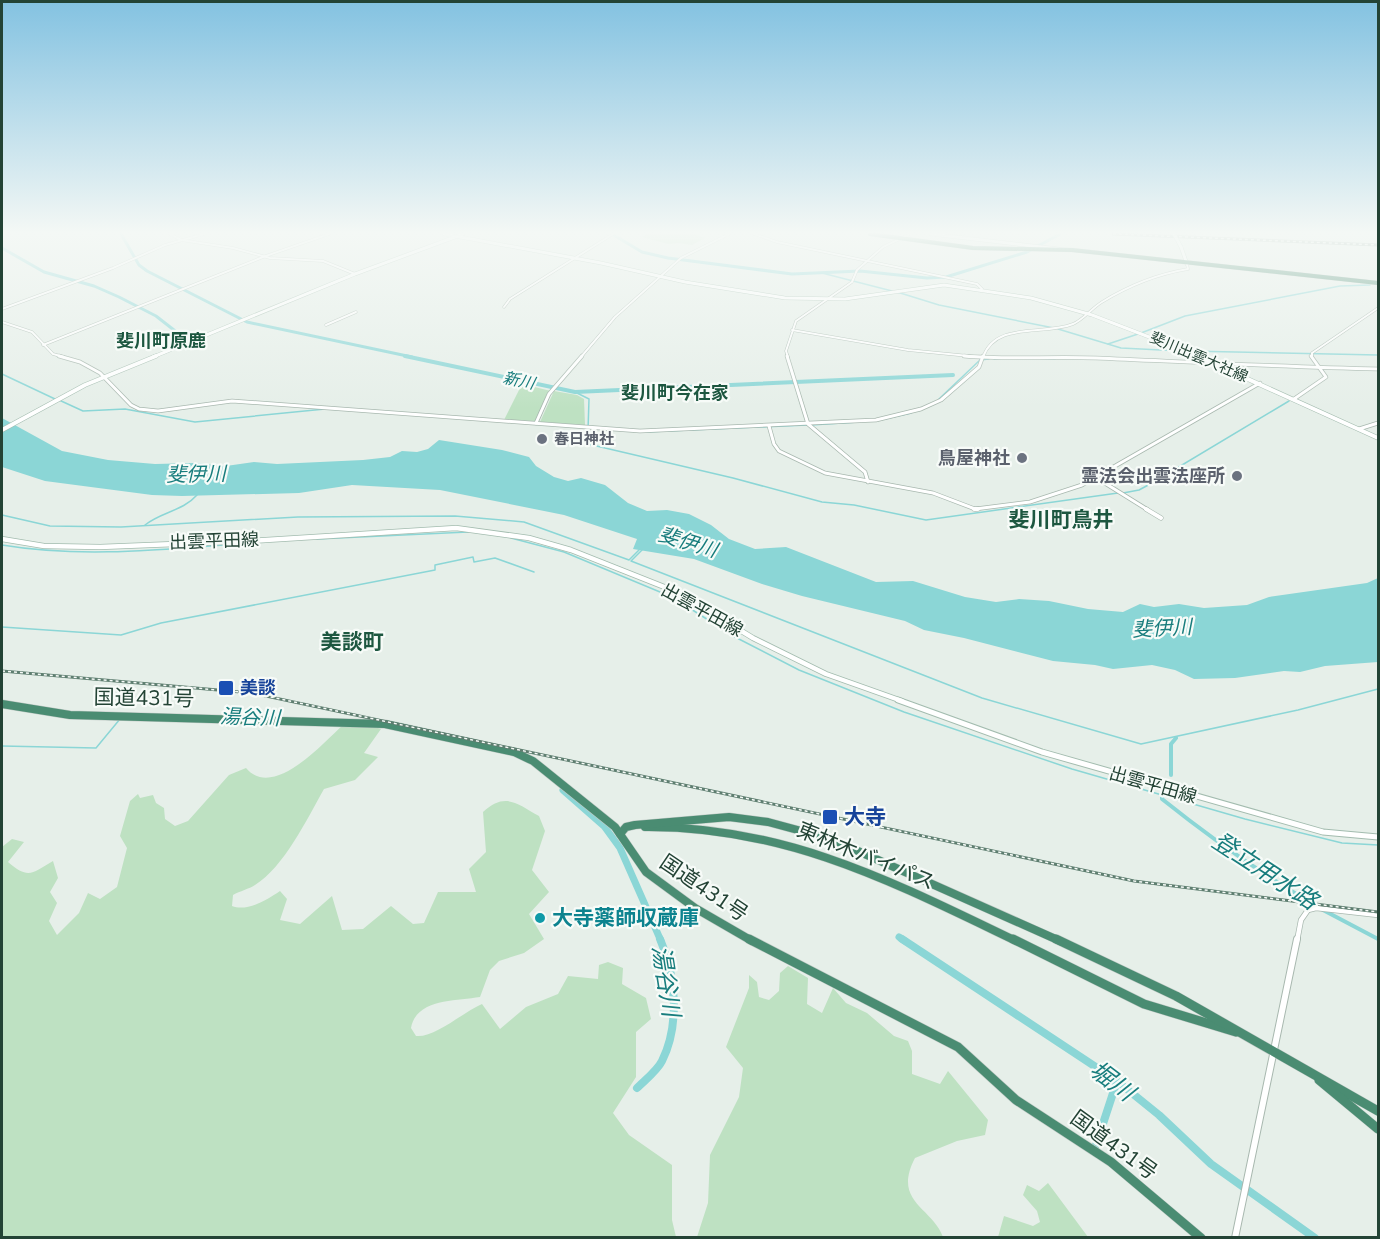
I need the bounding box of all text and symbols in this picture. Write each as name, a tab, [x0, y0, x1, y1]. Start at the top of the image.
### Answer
street label: 斐川出雲大社線	[1147, 327, 1251, 387]
district label: 斐川町原鹿	[116, 329, 206, 353]
water label: 新川	[501, 367, 539, 395]
district label: 斐川町今在家	[621, 381, 729, 405]
place label: 春日神社	[554, 429, 614, 449]
marker: 春日神社	[535, 432, 549, 446]
place label: 鳥屋神社	[938, 446, 1010, 470]
marker: 鳥屋神社	[1015, 451, 1029, 465]
water label: 斐伊川	[166, 460, 228, 489]
place label: 霊法会出雲法座所	[1081, 464, 1225, 488]
marker: 霊法会出雲法座所	[1230, 469, 1244, 483]
district label: 斐川町鳥井	[1009, 506, 1114, 534]
water label: 斐伊川	[655, 521, 722, 565]
street label: 出雲平田線	[169, 527, 259, 555]
street label: 出雲平田線	[657, 578, 747, 642]
water label: 斐伊川	[1131, 613, 1195, 644]
district label: 美談町	[321, 628, 384, 656]
place label: 美談	[240, 676, 276, 700]
marker: 美談	[217, 679, 235, 697]
street label: 国道431号	[93, 683, 195, 713]
water label: 湯谷川	[220, 703, 282, 732]
street label: 出雲平田線	[1106, 761, 1200, 809]
place label: 大寺	[844, 803, 886, 831]
marker: 大寺	[821, 808, 839, 826]
street label: 東林木バイパス	[793, 816, 939, 896]
water label: 登立用水路	[1206, 825, 1326, 918]
street label: 国道431号	[654, 848, 754, 928]
place label: 大寺薬師収蔵庫	[552, 904, 699, 932]
marker: 大寺薬師収蔵庫	[533, 911, 547, 925]
water label: 湯谷川	[645, 943, 688, 1022]
water label: 堀川	[1083, 1054, 1143, 1110]
street label: 国道431号	[1065, 1104, 1163, 1186]

